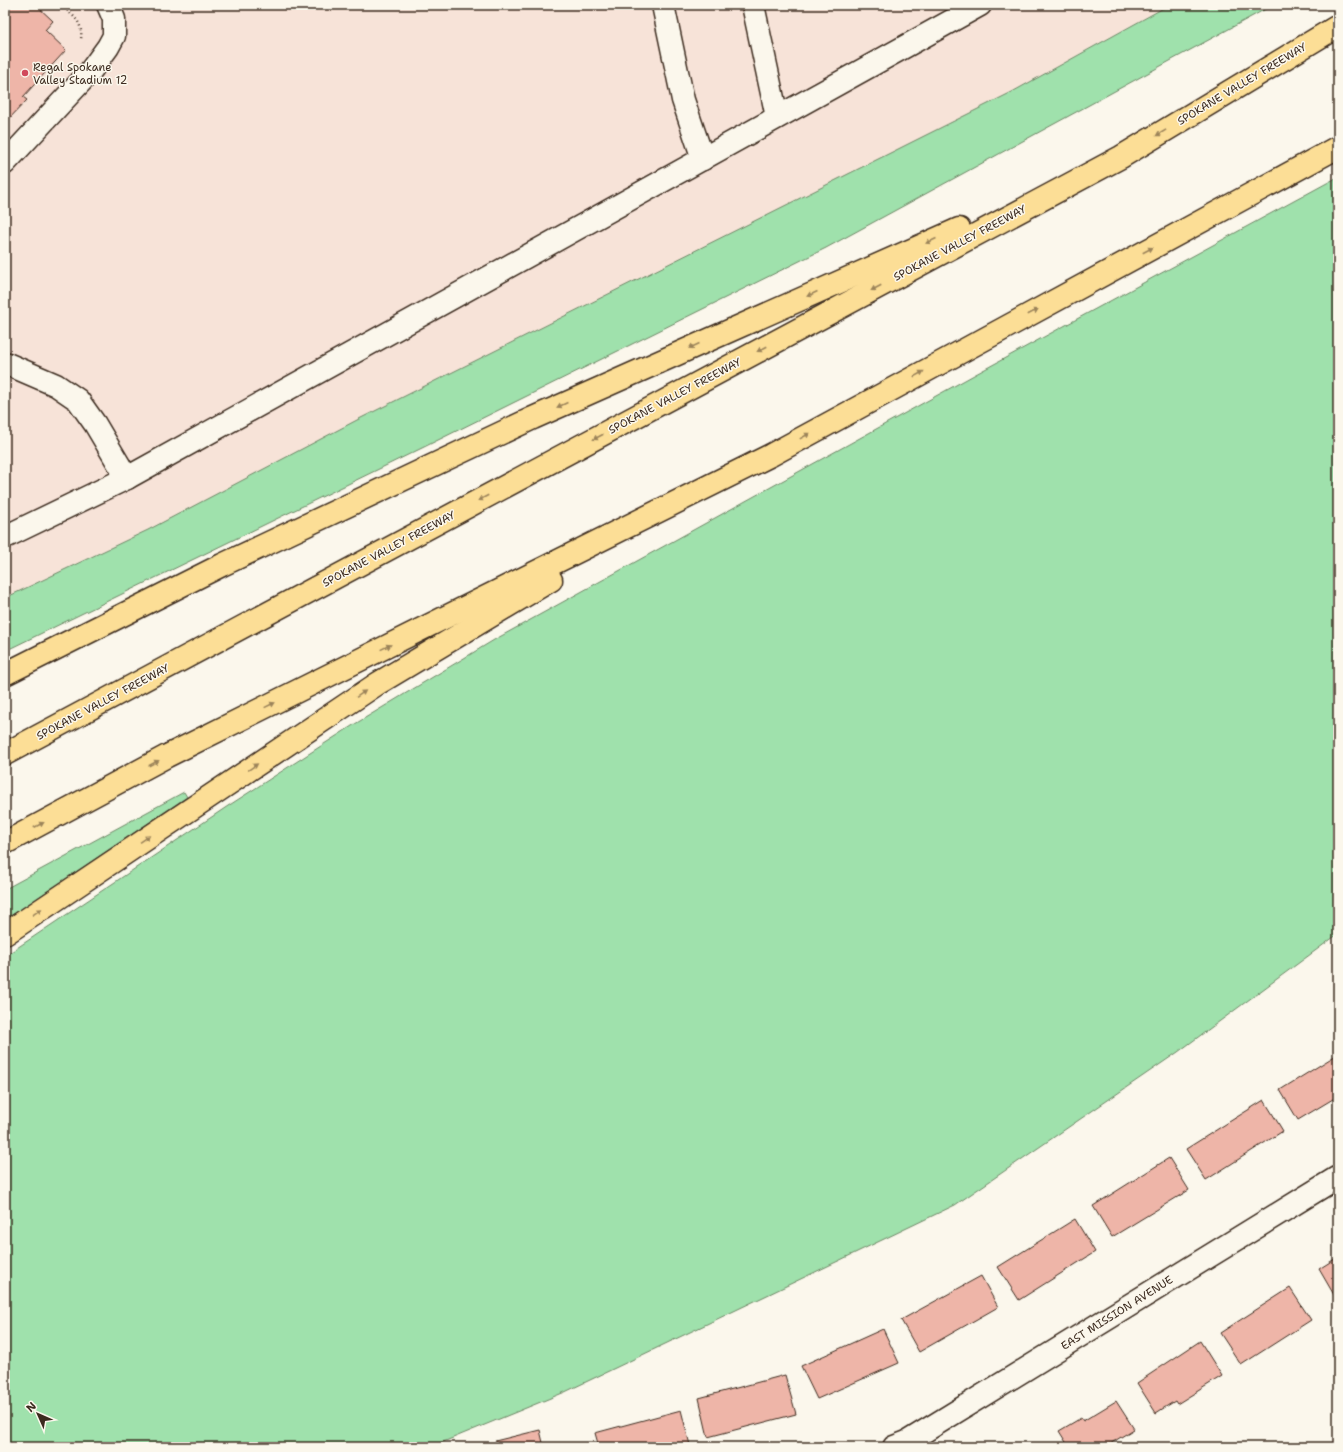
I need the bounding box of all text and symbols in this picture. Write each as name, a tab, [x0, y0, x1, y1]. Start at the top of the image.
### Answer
street label: SPOKANE VALLEY FREEWAY	[1174, 39, 1310, 129]
place label: Regal Spokane Valley Stadium 12	[33, 60, 127, 88]
marker: Regal Spokane Valley Stadium 12	[20, 68, 30, 78]
one-way arrow	[1156, 129, 1166, 137]
street label: SPOKANE VALLEY FREEWAY	[891, 201, 1029, 284]
one-way arrow	[926, 238, 937, 244]
one-way arrow	[1142, 247, 1154, 253]
one-way arrow	[870, 285, 882, 291]
one-way arrow	[807, 291, 818, 297]
one-way arrow	[1028, 309, 1039, 315]
one-way arrow	[687, 344, 699, 350]
one-way arrow	[756, 346, 768, 353]
street label: SPOKANE VALLEY FREEWAY	[606, 354, 744, 437]
one-way arrow	[913, 371, 925, 377]
one-way arrow	[556, 402, 568, 408]
one-way arrow	[799, 433, 811, 440]
one-way arrow	[592, 434, 604, 440]
one-way arrow	[477, 495, 489, 502]
street label: SPOKANE VALLEY FREEWAY	[320, 507, 458, 590]
one-way arrow	[380, 643, 392, 650]
street label: SPOKANE VALLEY FREEWAY	[34, 660, 172, 743]
one-way arrow	[355, 691, 367, 698]
one-way arrow	[264, 701, 276, 708]
one-way arrow	[148, 760, 160, 766]
one-way arrow	[248, 763, 258, 771]
one-way arrow	[33, 821, 45, 828]
one-way arrow	[140, 835, 150, 843]
one-way arrow	[32, 908, 42, 916]
street label: EAST MISSION AVENUE	[1058, 1272, 1176, 1354]
north arrow	[18, 1394, 58, 1434]
text: N	[23, 1399, 40, 1416]

